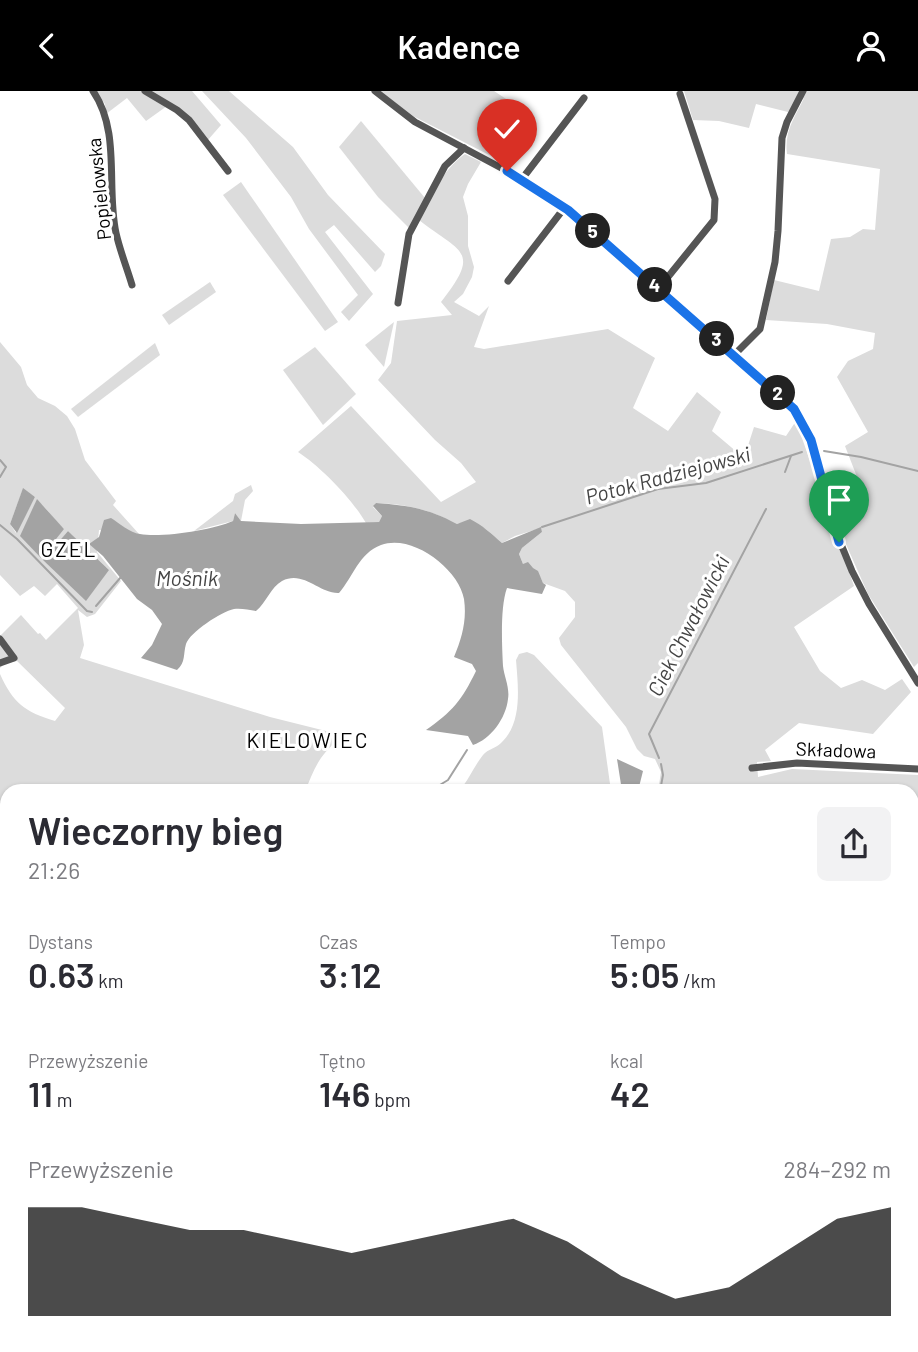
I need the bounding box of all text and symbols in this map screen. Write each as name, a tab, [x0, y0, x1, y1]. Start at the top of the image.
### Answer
icon: back	[28, 27, 66, 65]
text: Kadence	[397, 27, 521, 65]
icon: person	[852, 27, 890, 65]
pin	[477, 99, 537, 171]
icon: check	[488, 110, 526, 148]
street label: Popielowska	[82, 137, 115, 241]
pin: 5	[576, 213, 610, 249]
text: 5	[587, 219, 598, 242]
pin: 4	[638, 267, 672, 303]
text: 4	[649, 273, 660, 296]
pin: 3	[700, 321, 734, 357]
text: 3	[711, 327, 722, 350]
pin: 2	[760, 375, 796, 411]
text: 2	[772, 381, 783, 404]
water label: Potok Radziejowski	[582, 440, 754, 509]
pin	[809, 470, 869, 542]
icon: arrive	[820, 481, 858, 519]
district label: GZEL	[40, 536, 98, 561]
water label: Ciek Chwałowicki	[641, 550, 734, 700]
water label: Mośnik	[156, 565, 219, 590]
district label: KIELOWIEC	[246, 727, 370, 752]
street label: Składowa	[795, 737, 877, 762]
text: Wieczorny bieg	[28, 807, 283, 853]
button: share	[817, 807, 891, 881]
text: 21:26	[28, 856, 80, 884]
text: Dystans	[28, 930, 93, 953]
text: Czas	[319, 930, 358, 953]
text: Tempo	[610, 930, 666, 953]
text: 0.63	[28, 953, 95, 995]
text: 3:12	[319, 953, 382, 995]
text: 5:05	[610, 953, 679, 995]
text: km	[95, 969, 124, 992]
text: /km	[679, 969, 716, 992]
text: Przewyższenie	[28, 1049, 148, 1072]
text: Tętno	[319, 1049, 366, 1072]
text: kcal	[610, 1049, 643, 1072]
text: 11	[28, 1072, 53, 1114]
text: 146	[319, 1072, 370, 1114]
text: 42	[610, 1072, 650, 1114]
text: m	[53, 1088, 72, 1111]
text: bpm	[370, 1088, 411, 1111]
text: Przewyższenie	[28, 1155, 174, 1183]
text: 284–292 m	[783, 1155, 891, 1183]

